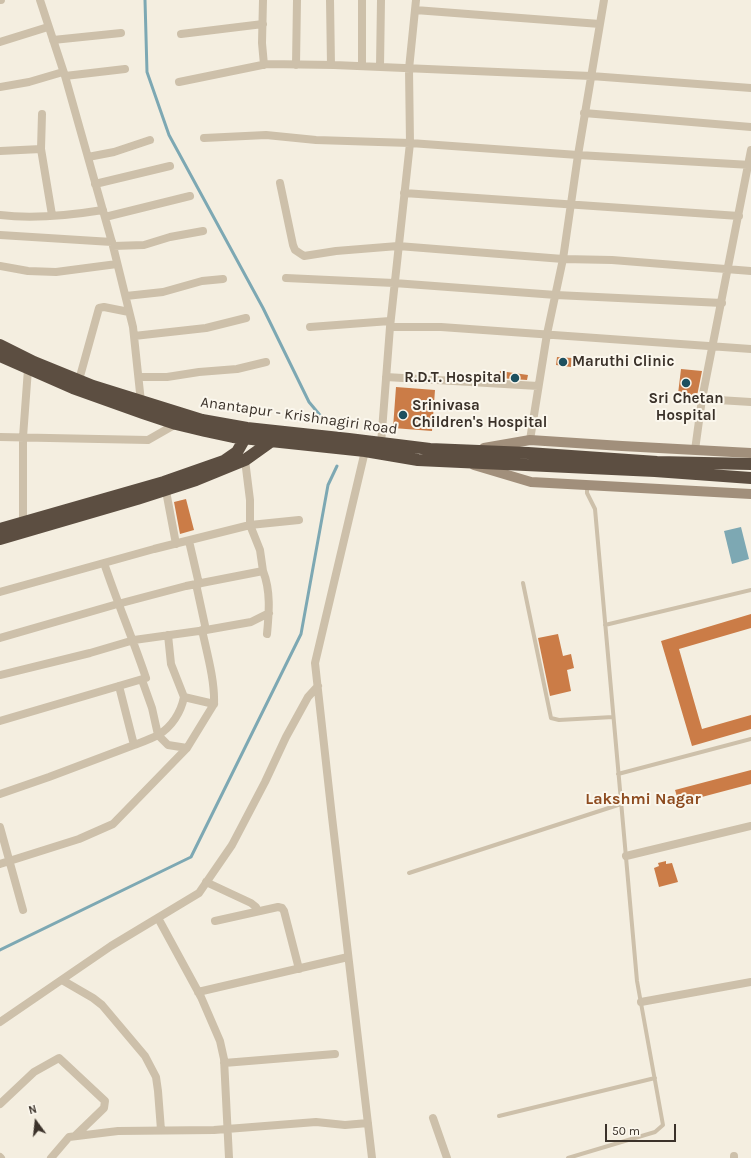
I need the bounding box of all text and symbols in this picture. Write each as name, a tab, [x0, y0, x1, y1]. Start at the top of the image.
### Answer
place label: Maruthi Clinic	[572, 353, 674, 371]
marker: Maruthi Clinic	[557, 356, 569, 368]
place label: R.D.T. Hospital	[404, 369, 506, 387]
marker: R.D.T. Hospital	[509, 372, 521, 384]
marker: Sri Chetan Hospital	[680, 377, 692, 389]
place label: Sri Chetan Hospital	[649, 390, 723, 425]
street label: Anantapur - Krishnagiri Road	[199, 393, 399, 439]
place label: Srinivasa Children's Hospital	[412, 397, 547, 432]
marker: Srinivasa Children's Hospital	[397, 409, 409, 421]
district label: Lakshmi Nagar	[585, 789, 701, 809]
north arrow	[16, 1102, 56, 1142]
text: N	[27, 1103, 38, 1117]
scale bar	[607, 1116, 678, 1142]
text: 50 m	[612, 1124, 640, 1138]

